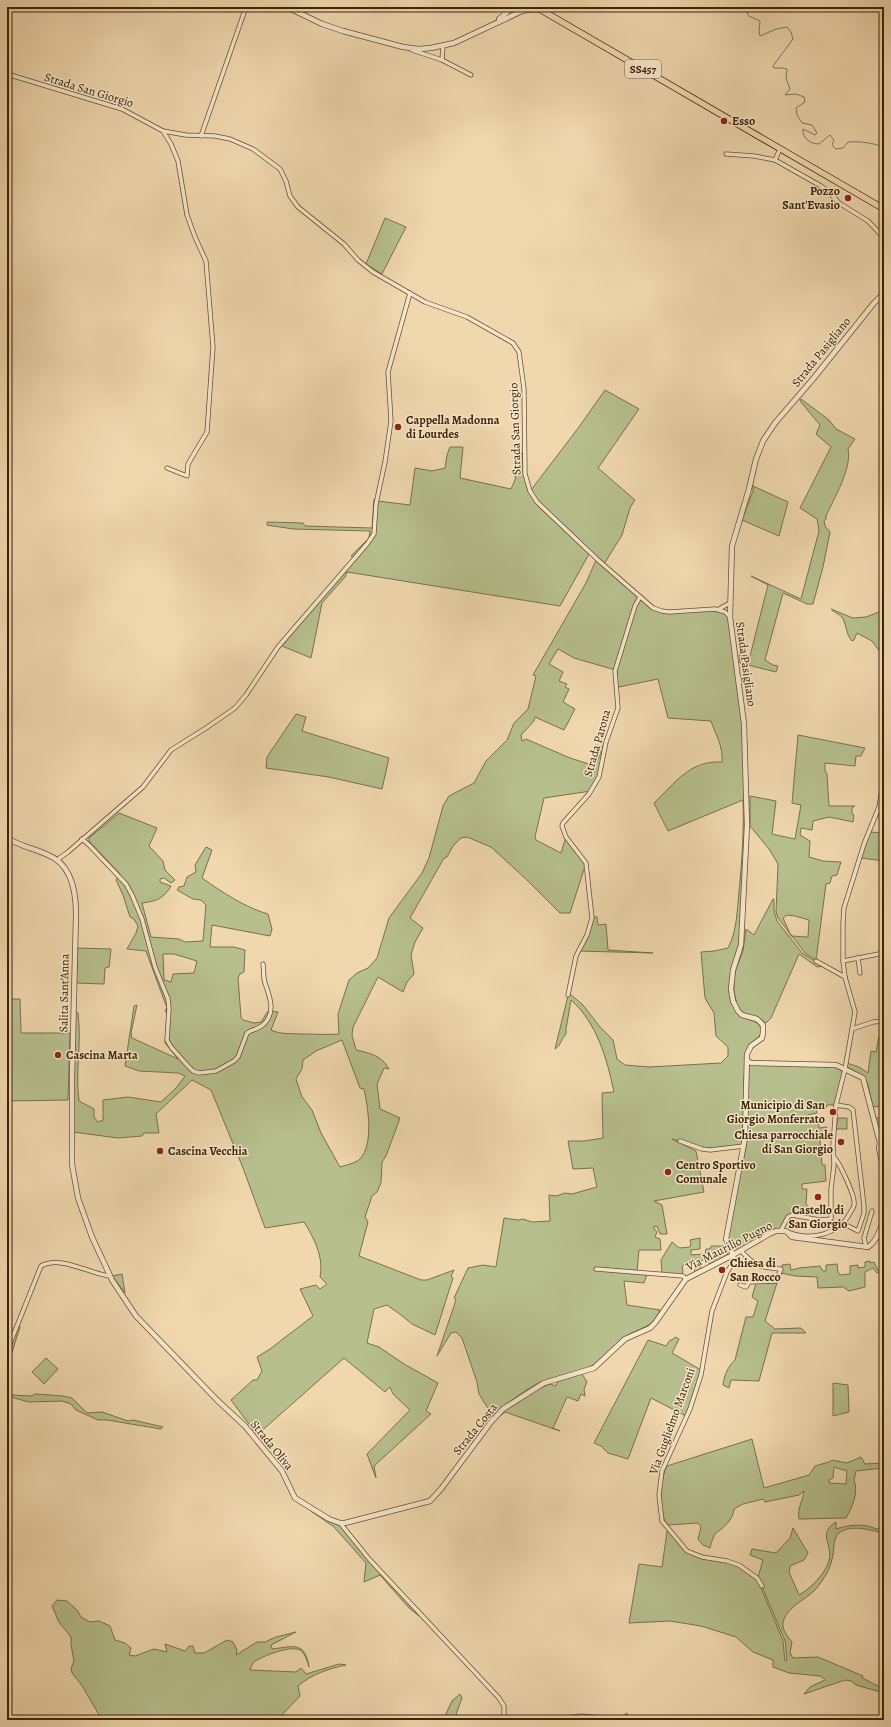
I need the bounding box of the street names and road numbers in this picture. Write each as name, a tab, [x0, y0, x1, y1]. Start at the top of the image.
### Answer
road number: SS457	[625, 60, 661, 78]
street label: Strada San Giorgio	[42, 69, 136, 111]
street label: Strada Pasigliano	[788, 314, 854, 390]
street label: Strada San Giorgio	[505, 382, 525, 476]
street label: Strada Pasigliano	[732, 621, 760, 707]
street label: Strada Parona	[580, 707, 614, 779]
street label: Salita Sant'Anna	[55, 953, 73, 1032]
street label: Via Maurilio Pugno	[682, 1217, 775, 1275]
street label: Via Guglielmo Marconi	[645, 1365, 699, 1477]
street label: Strada Costa	[449, 1399, 501, 1458]
street label: Strada Oliva	[247, 1417, 297, 1474]

